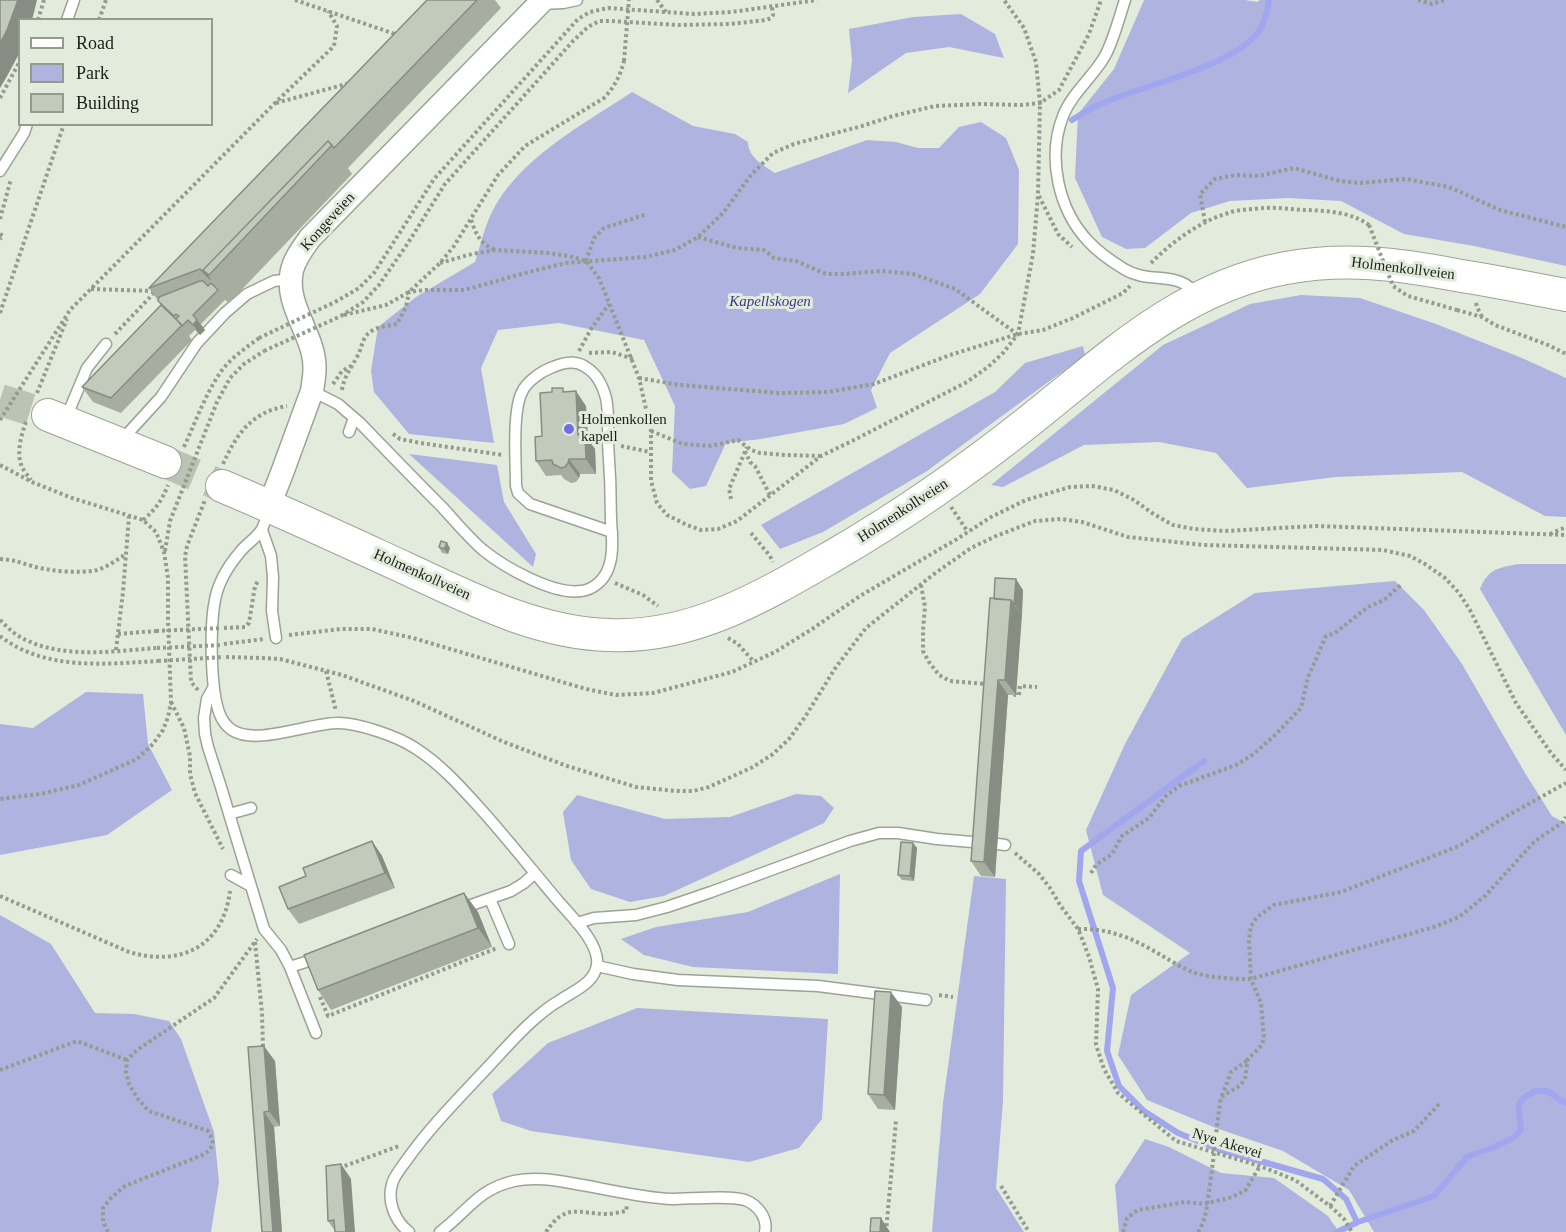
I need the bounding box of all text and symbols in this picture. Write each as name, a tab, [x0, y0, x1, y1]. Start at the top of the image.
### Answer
legend	[18, 18, 213, 126]
text: Road	[76, 33, 114, 53]
text: Park	[76, 63, 109, 83]
text: Building	[76, 93, 139, 113]
street label: Kongeveien	[297, 189, 359, 255]
street label: Holmenkollveien	[1350, 254, 1456, 284]
park label: Kapellskogen	[729, 293, 811, 311]
place label: Holmenkollen kapell	[581, 411, 667, 446]
marker: Holmenkollen kapell	[562, 422, 576, 436]
street label: Holmenkollveien	[854, 475, 952, 547]
street label: Holmenkollveien	[371, 546, 473, 604]
street label: Nye Akevei	[1190, 1125, 1264, 1163]

